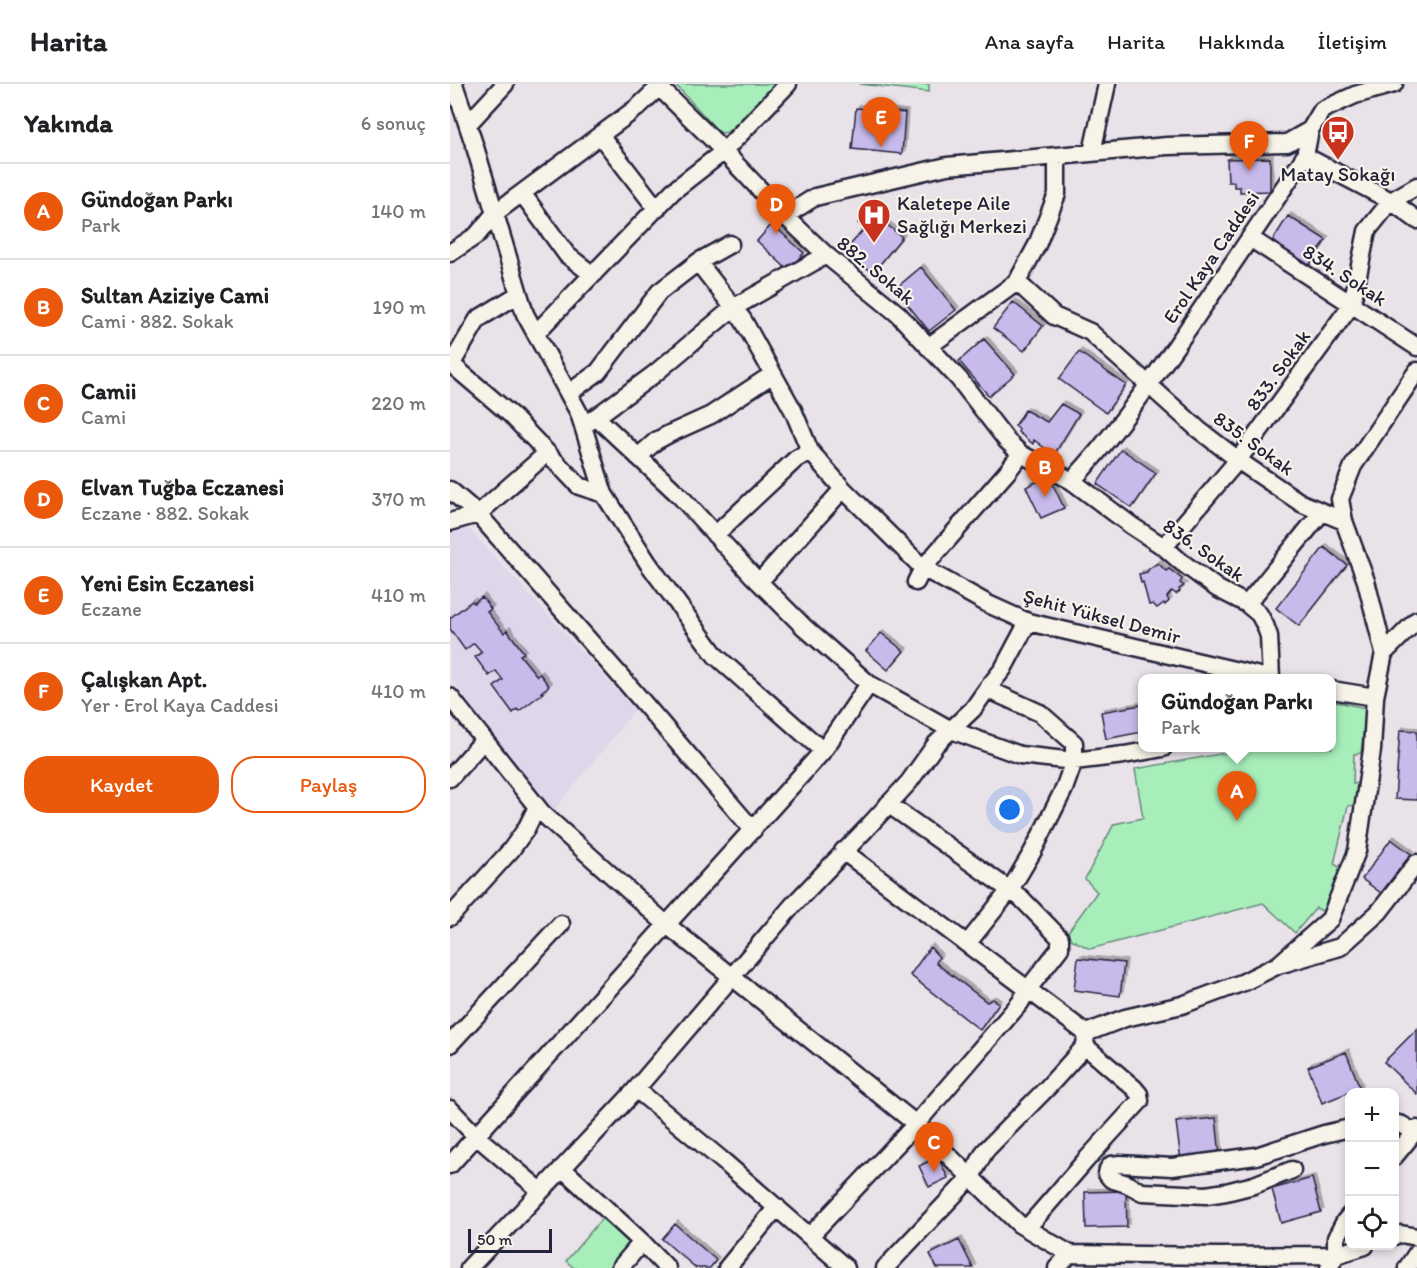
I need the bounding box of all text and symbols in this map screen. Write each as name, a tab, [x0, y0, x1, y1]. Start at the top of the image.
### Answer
text: Harita	[30, 24, 107, 58]
text: Ana sayfa	[985, 29, 1074, 54]
text: Harita	[1107, 29, 1165, 54]
text: Hakkında	[1198, 29, 1285, 54]
text: İletişim	[1318, 29, 1387, 54]
pin: E	[862, 98, 900, 147]
text: Yakında	[24, 107, 113, 139]
text: 6 sonuç	[361, 111, 426, 135]
bus stop icon: Matay Sokağı	[1320, 114, 1356, 161]
pin: F	[1230, 122, 1268, 171]
place label: Matay Sokağı	[1281, 162, 1395, 186]
pin: D	[756, 184, 796, 234]
text: Gündoğan Parkı	[81, 186, 233, 213]
street label: Erol Kaya Caddesi	[1158, 186, 1264, 328]
place label: Kaletepe Aile Sağlığı Merkezi	[897, 191, 1027, 238]
hospital icon: Kaletepe Aile Sağlığı Merkezi	[856, 197, 892, 244]
text: A	[37, 199, 50, 223]
text: 140 m	[371, 199, 426, 223]
text: Park	[81, 213, 120, 237]
street label: 882. Sokak	[832, 231, 920, 309]
street label: 834. Sokak	[1299, 239, 1391, 311]
text: Sultan Aziziye Cami	[81, 282, 269, 309]
text: B	[37, 295, 50, 319]
text: 190 m	[373, 295, 426, 319]
text: Cami · 882. Sokak	[81, 309, 234, 333]
street label: 833. Sokak	[1241, 325, 1315, 415]
text: Camii	[81, 378, 136, 405]
text: C	[37, 391, 50, 415]
text: 220 m	[371, 391, 426, 415]
text: Cami	[81, 405, 126, 429]
street label: 835. Sokak	[1209, 406, 1299, 480]
pin: B	[1026, 448, 1064, 497]
text: Elvan Tuğba Eczanesi	[81, 474, 284, 501]
text: D	[37, 487, 50, 511]
text: 370 m	[372, 487, 426, 511]
text: Eczane · 882. Sokak	[81, 501, 249, 525]
street label: 836. Sokak	[1159, 513, 1249, 587]
text: Yeni Esin Eczanesi	[81, 570, 254, 597]
text: E	[38, 583, 49, 607]
text: 410 m	[371, 583, 426, 607]
street label: Şehit Yüksel Demir	[1021, 583, 1183, 649]
text: Eczane	[81, 597, 142, 621]
text: Çalışkan Apt.	[81, 666, 207, 693]
popup	[1138, 674, 1336, 752]
text: F	[38, 679, 49, 703]
text: 410 m	[371, 679, 426, 703]
text: Gündoğan Parkı	[1161, 688, 1313, 715]
text: Yer · Erol Kaya Caddesi	[81, 693, 279, 717]
text: Park	[1161, 715, 1200, 739]
button: Kaydet	[24, 756, 219, 813]
button: Paylaş	[231, 756, 426, 813]
pin: A	[1218, 772, 1256, 821]
your location	[995, 795, 1024, 824]
map controls	[1345, 1088, 1399, 1250]
button: +	[1345, 1088, 1399, 1142]
pin: C	[914, 1122, 954, 1172]
button: −	[1345, 1142, 1399, 1196]
button: locate	[1345, 1196, 1399, 1250]
scale bar	[468, 1226, 552, 1254]
text: 50 m	[477, 1230, 512, 1249]

